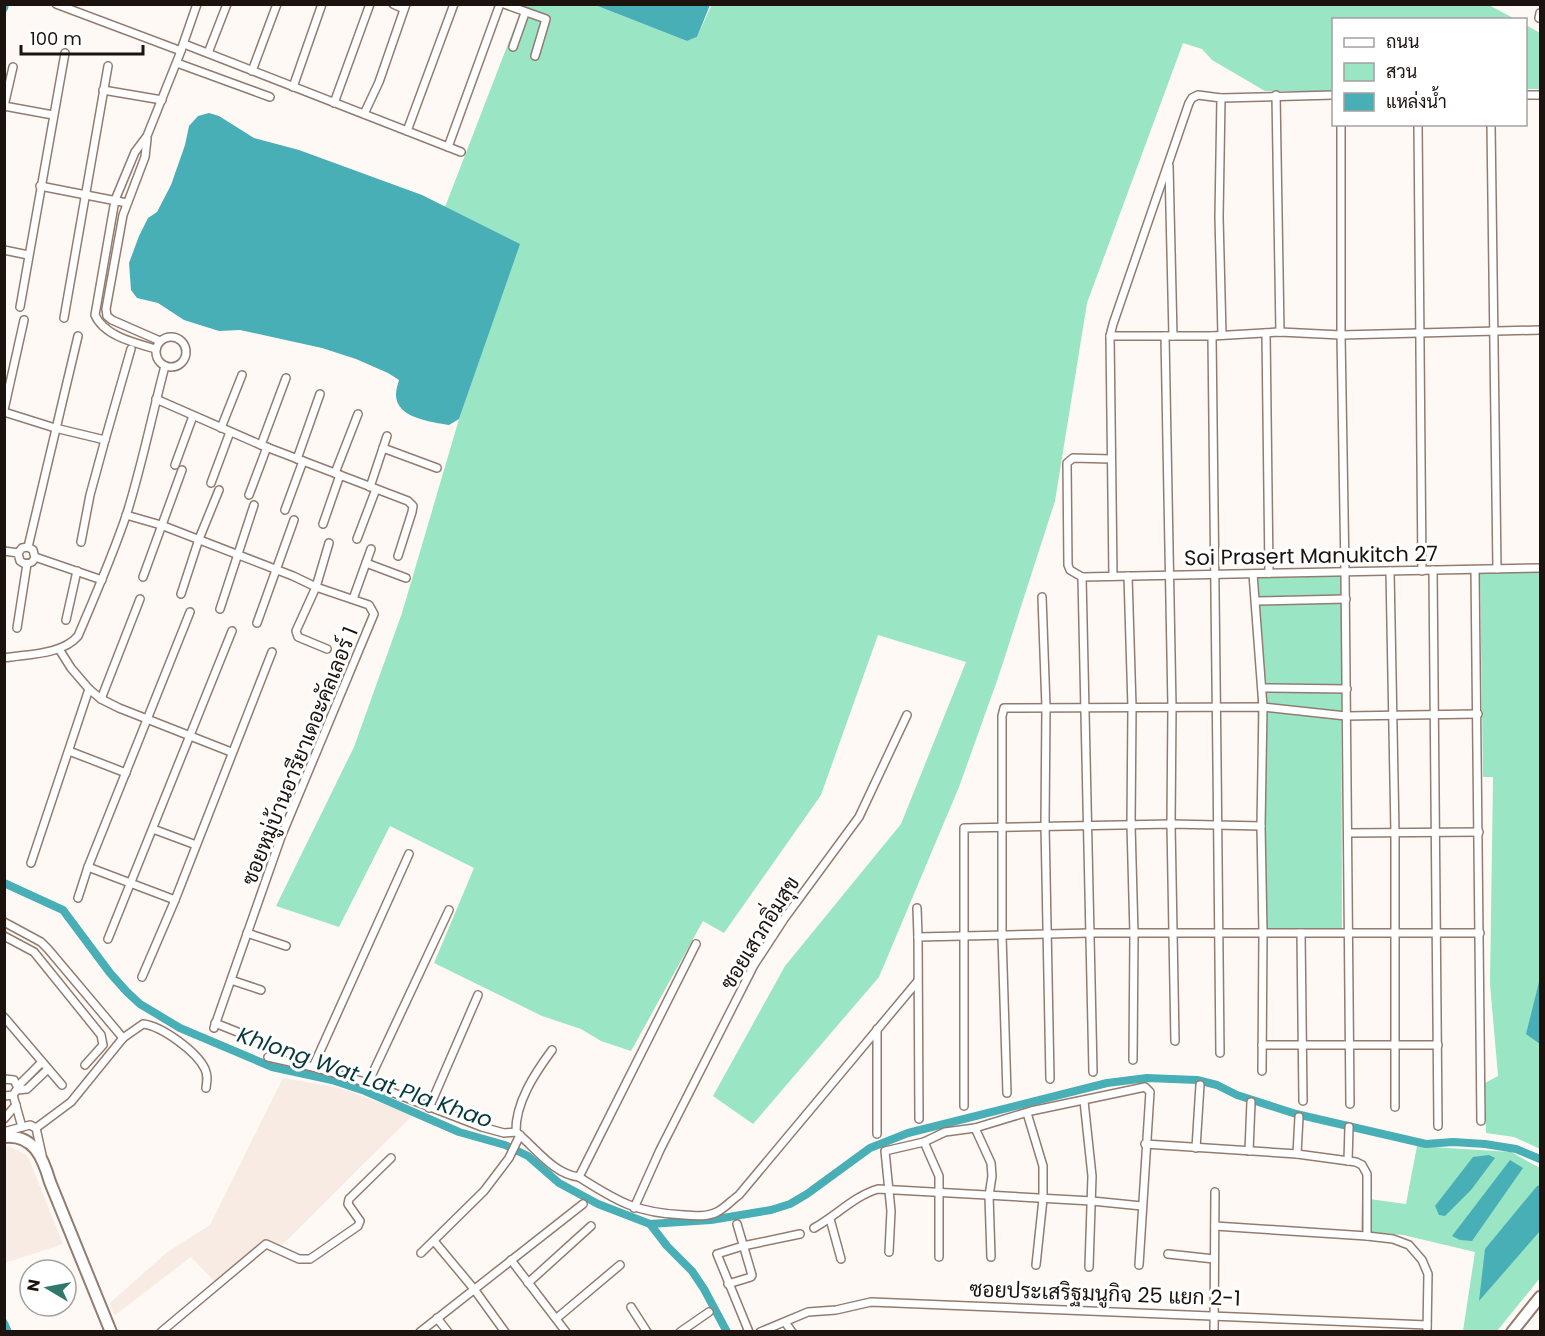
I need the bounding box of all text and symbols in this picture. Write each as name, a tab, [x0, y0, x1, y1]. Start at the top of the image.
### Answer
scale bar	[21, 18, 142, 56]
legend	[1332, 18, 1527, 126]
text: 100 m	[30, 26, 82, 51]
text: ถนน	[1386, 29, 1419, 54]
text: สวน	[1386, 59, 1417, 84]
text: แหล่งน้ำ	[1386, 86, 1447, 114]
street label: Soi Prasert Manukitch 27	[1184, 539, 1438, 572]
street label: ซอยหมู่บ้านอารียาเดอะคัลเลอร์ 1	[234, 622, 366, 890]
street label: ซอยเสวกอิ่มสุข	[710, 868, 806, 995]
water label: Khlong Wat Lat Pla Khao	[233, 1019, 497, 1136]
north arrow	[18, 1258, 78, 1318]
street label: ซอยประเสริฐมนูกิจ 25 แยก 2-1	[969, 1274, 1241, 1314]
text: N	[21, 1278, 46, 1293]

